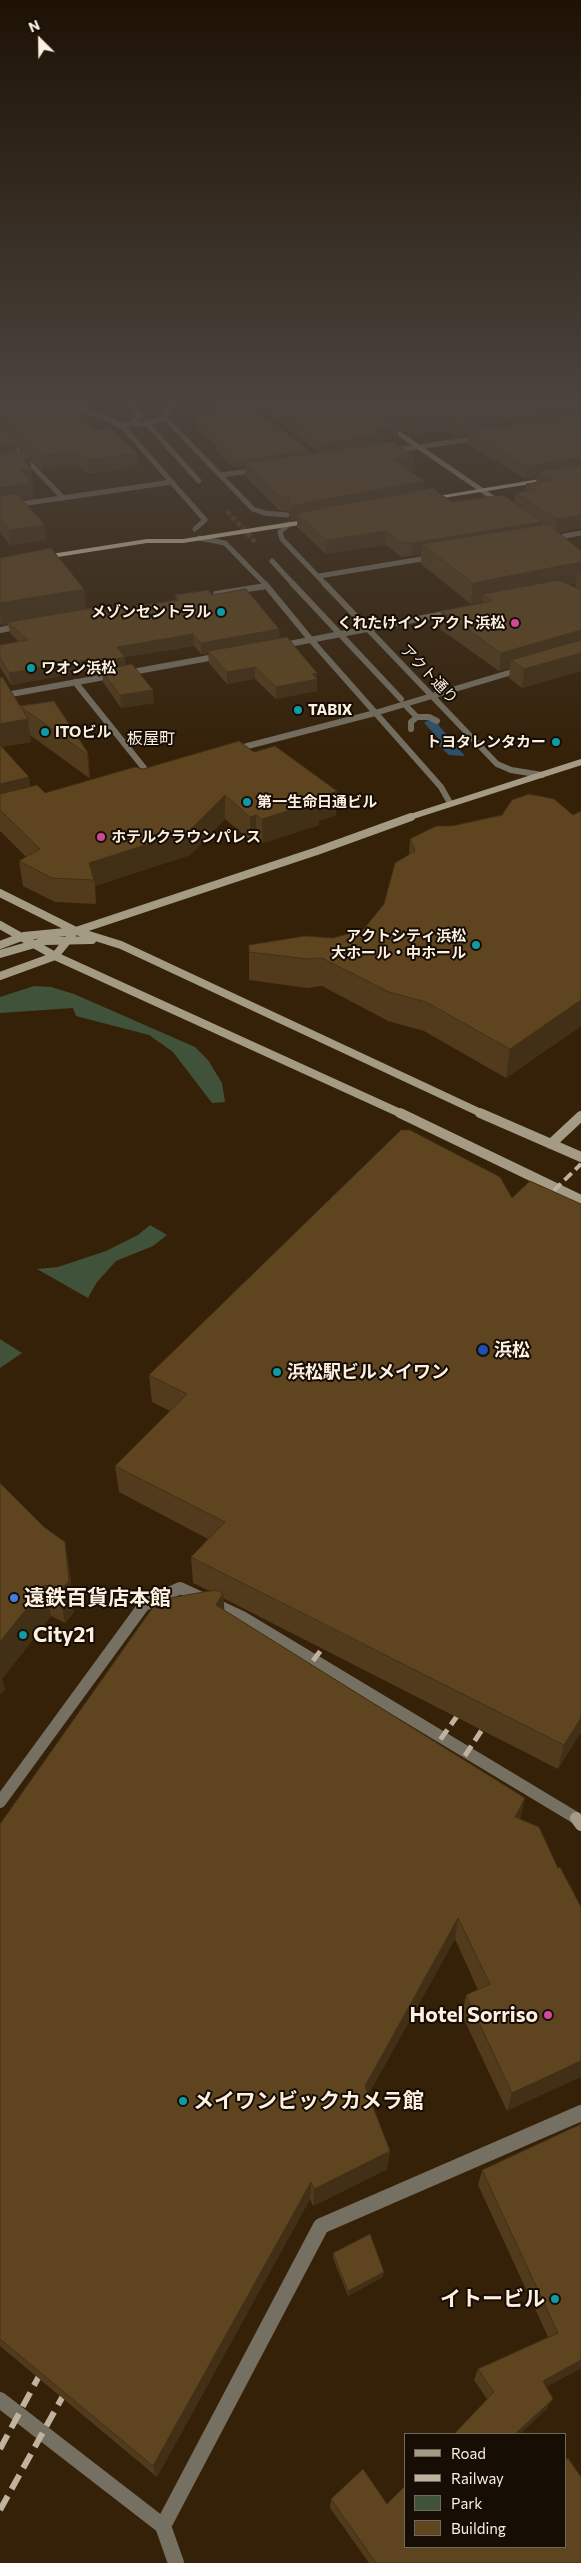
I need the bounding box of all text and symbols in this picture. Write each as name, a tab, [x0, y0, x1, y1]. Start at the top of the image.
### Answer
north arrow	[15, 15, 65, 65]
text: N	[26, 16, 42, 36]
place label: メゾンセントラル	[91, 603, 211, 621]
marker: メゾンセントラル	[215, 606, 227, 618]
place label: くれたけイン アクト浜松	[337, 614, 505, 632]
marker: くれたけイン アクト浜松	[509, 617, 521, 629]
street label: アクト通り	[396, 641, 462, 707]
place label: ワオン浜松	[41, 659, 116, 677]
marker: ワオン浜松	[25, 662, 37, 674]
place label: TABIX	[308, 701, 353, 719]
marker: TABIX	[292, 704, 304, 716]
place label: ITOビル	[55, 723, 111, 741]
marker: ITOビル	[39, 726, 51, 738]
district label: 板屋町	[127, 729, 175, 749]
place label: トヨタレンタカー	[426, 733, 546, 751]
marker: トヨタレンタカー	[550, 736, 562, 748]
place label: 第一生命日通ビル	[257, 793, 377, 811]
marker: 第一生命日通ビル	[241, 796, 253, 808]
place label: ホテルクラウンパレス	[111, 828, 261, 846]
marker: ホテルクラウンパレス	[95, 831, 107, 843]
place label: アクトシティ浜松 大ホール・中ホール	[331, 927, 466, 962]
marker: アクトシティ浜松 大ホール・中ホール	[470, 939, 482, 951]
place label: 浜松	[494, 1339, 530, 1361]
marker: 浜松	[476, 1343, 490, 1357]
place label: 浜松駅ビルメイワン	[287, 1361, 449, 1383]
marker: 浜松駅ビルメイワン	[271, 1366, 283, 1378]
place label: 遠鉄百貨店本館	[24, 1585, 171, 1611]
marker: 遠鉄百貨店本館	[8, 1592, 20, 1604]
place label: City21	[33, 1622, 95, 1648]
marker: City21	[17, 1629, 29, 1641]
place label: Hotel Sorriso	[410, 2002, 538, 2028]
marker: Hotel Sorriso	[542, 2009, 554, 2021]
place label: メイワンビックカメラ館	[193, 2088, 424, 2114]
marker: メイワンビックカメラ館	[177, 2095, 189, 2107]
place label: イトービル	[440, 2286, 545, 2312]
marker: イトービル	[549, 2293, 561, 2305]
legend	[404, 2433, 566, 2548]
text: Road	[451, 2444, 486, 2462]
text: Railway	[451, 2469, 504, 2487]
text: Park	[451, 2494, 482, 2512]
text: Building	[451, 2519, 506, 2537]

